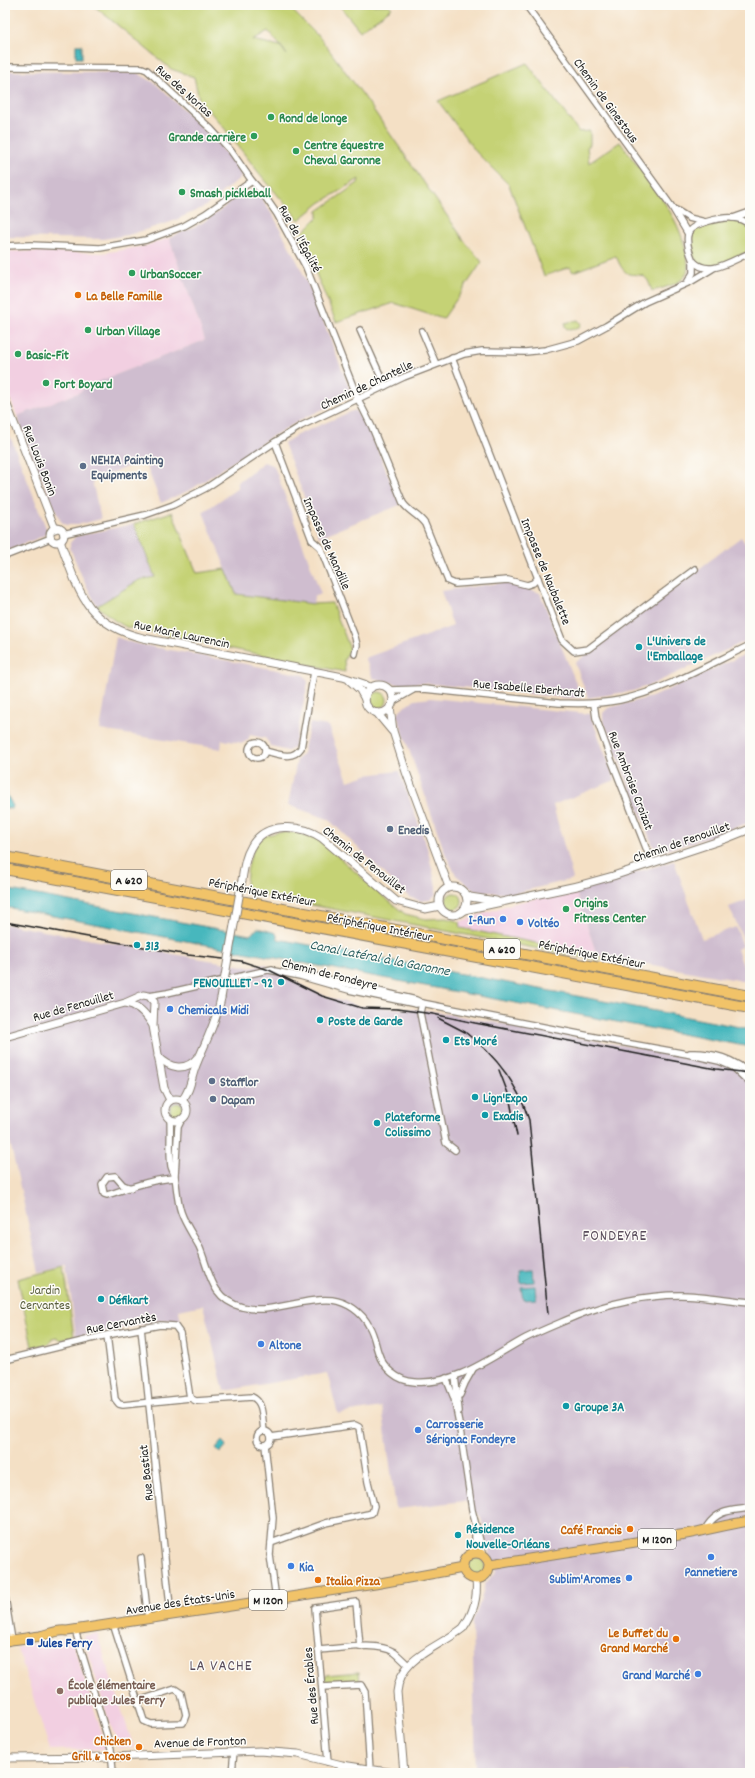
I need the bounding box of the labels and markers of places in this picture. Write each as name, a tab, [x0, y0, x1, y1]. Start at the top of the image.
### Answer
place label: Rond de longe	[279, 110, 348, 129]
marker: Rond de longe	[266, 112, 276, 122]
place label: Grande carrière	[168, 129, 246, 148]
marker: Grande carrière	[249, 131, 259, 141]
place label: Centre équestre Cheval Garonne	[304, 137, 384, 171]
marker: Centre équestre Cheval Garonne	[291, 146, 301, 156]
place label: Smash pickleball	[190, 185, 272, 204]
marker: Smash pickleball	[177, 187, 187, 197]
place label: UrbanSoccer	[140, 266, 203, 285]
marker: UrbanSoccer	[127, 268, 137, 278]
place label: La Belle Famille	[86, 288, 163, 307]
marker: La Belle Famille	[73, 290, 83, 300]
place label: Urban Village	[96, 323, 160, 342]
marker: Urban Village	[83, 325, 93, 335]
place label: Basic-Fit	[26, 347, 69, 366]
marker: Basic-Fit	[13, 349, 23, 359]
place label: Fort Boyard	[54, 376, 112, 395]
marker: Fort Boyard	[41, 378, 51, 388]
place label: NEHIA Painting Equipments	[91, 452, 164, 486]
marker: NEHIA Painting Equipments	[78, 461, 88, 471]
place label: L'Univers de l'Emballage	[647, 633, 706, 667]
marker: L'Univers de l'Emballage	[634, 642, 644, 652]
place label: Enedis	[398, 822, 430, 841]
marker: Enedis	[385, 824, 395, 834]
place label: Origins Fitness Center	[574, 895, 647, 929]
marker: Origins Fitness Center	[561, 904, 571, 914]
place label: I-Run	[469, 912, 495, 931]
marker: I-Run	[498, 914, 508, 924]
place label: Voltéo	[528, 915, 560, 934]
marker: Voltéo	[515, 917, 525, 927]
place label: 313	[145, 938, 160, 957]
marker: 313	[132, 940, 142, 950]
place label: FENOUILLET - 92	[193, 975, 273, 994]
marker: FENOUILLET - 92	[276, 977, 286, 987]
place label: Chemicals Midi	[178, 1002, 249, 1021]
marker: Chemicals Midi	[165, 1004, 175, 1014]
place label: Poste de Garde	[328, 1013, 403, 1032]
marker: Poste de Garde	[315, 1015, 325, 1025]
place label: Ets Moré	[454, 1033, 497, 1052]
marker: Ets Moré	[441, 1035, 451, 1045]
place label: Stafflor	[220, 1074, 260, 1093]
marker: Stafflor	[207, 1076, 217, 1086]
place label: Lign'Expo	[483, 1090, 528, 1109]
place label: Dapam	[221, 1092, 255, 1111]
marker: Lign'Expo	[470, 1092, 480, 1102]
marker: Dapam	[208, 1094, 218, 1104]
place label: Exadis	[493, 1108, 524, 1127]
place label: Plateforme Colissimo	[385, 1109, 441, 1143]
marker: Exadis	[480, 1110, 490, 1120]
marker: Plateforme Colissimo	[372, 1118, 382, 1128]
place label: Défikart	[109, 1292, 149, 1311]
marker: Défikart	[96, 1294, 106, 1304]
place label: Altone	[269, 1337, 302, 1356]
marker: Altone	[256, 1339, 266, 1349]
place label: Groupe 3A	[574, 1399, 624, 1418]
marker: Groupe 3A	[561, 1401, 571, 1411]
place label: Carrosserie Sérignac Fondeyre	[426, 1416, 516, 1450]
marker: Carrosserie Sérignac Fondeyre	[413, 1425, 423, 1435]
place label: Résidence Nouvelle-Orléans	[466, 1521, 550, 1555]
place label: Café Francis	[561, 1522, 623, 1541]
marker: Café Francis	[625, 1524, 635, 1534]
marker: Résidence Nouvelle-Orléans	[453, 1530, 463, 1540]
marker: Pannetiere	[706, 1552, 716, 1562]
place label: Kia	[299, 1559, 314, 1578]
marker: Kia	[286, 1561, 296, 1571]
place label: Pannetiere	[684, 1564, 738, 1583]
place label: Sublim'Aromes	[549, 1571, 622, 1590]
place label: Italia Pizza	[326, 1573, 381, 1592]
marker: Sublim'Aromes	[624, 1573, 634, 1583]
marker: Italia Pizza	[313, 1575, 323, 1585]
place label: Le Buffet du Grand Marché	[600, 1625, 668, 1659]
marker: Le Buffet du Grand Marché	[671, 1634, 681, 1644]
place label: Jules Ferry	[38, 1635, 93, 1654]
marker: Jules Ferry	[25, 1637, 35, 1647]
place label: Grand Marché	[622, 1667, 690, 1686]
marker: Grand Marché	[693, 1669, 703, 1679]
place label: École élémentaire publique Jules Ferry	[68, 1677, 166, 1711]
marker: École élémentaire publique Jules Ferry	[55, 1686, 65, 1696]
place label: Chicken Grill & Tacos	[72, 1733, 132, 1767]
marker: Chicken Grill & Tacos	[134, 1742, 144, 1752]

